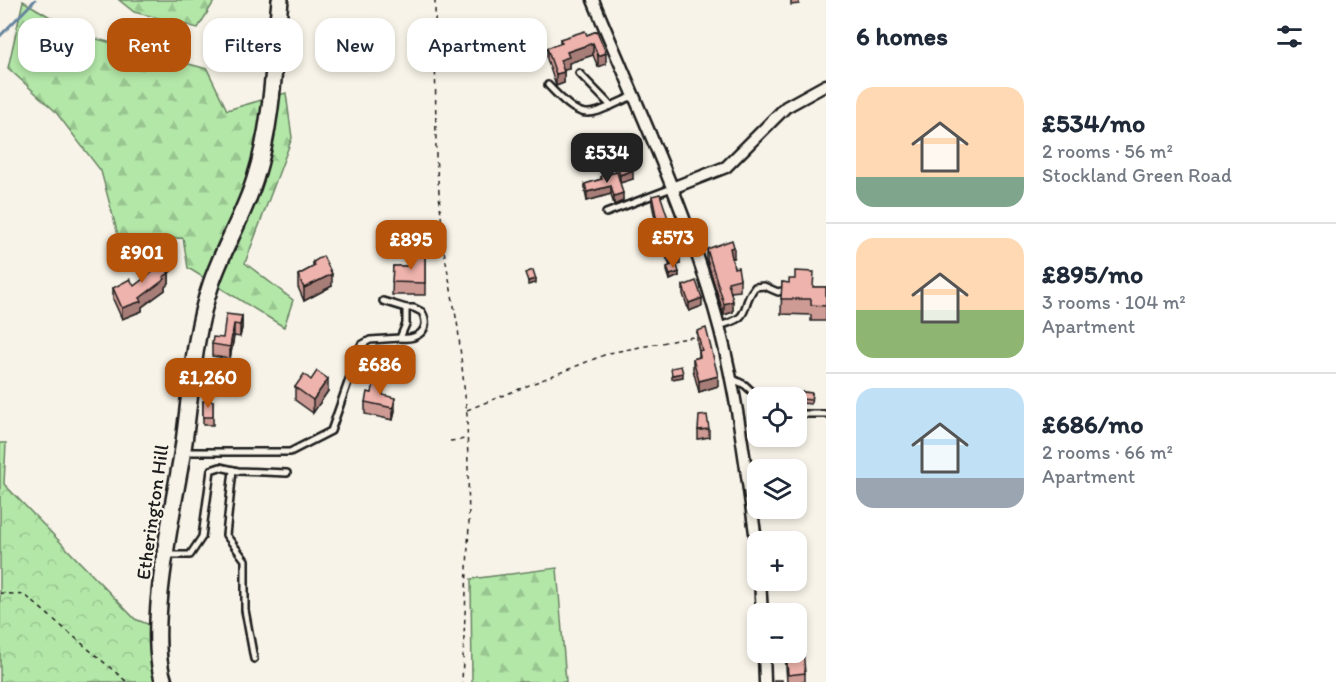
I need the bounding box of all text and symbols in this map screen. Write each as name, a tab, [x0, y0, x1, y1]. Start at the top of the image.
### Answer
chip: Buy	[18, 18, 95, 72]
chip: Rent	[107, 18, 191, 72]
chip: Filters	[203, 18, 303, 72]
chip: New	[315, 18, 395, 72]
chip: Apartment	[407, 18, 547, 72]
text: 6 homes	[856, 20, 948, 52]
icon: filters	[1273, 20, 1306, 53]
text: £534/mo	[1042, 107, 1145, 139]
icon: home	[904, 111, 976, 183]
pin: £534	[571, 133, 643, 184]
text: 2 rooms · 56 m²	[1042, 139, 1173, 163]
text: £534	[585, 140, 629, 164]
text: Stockland Green Road	[1042, 163, 1232, 187]
pin: £573	[637, 218, 709, 269]
pin: £895	[375, 220, 447, 271]
text: £573	[652, 225, 694, 249]
text: £895	[390, 227, 432, 251]
pin: £901	[106, 233, 178, 284]
text: £901	[121, 240, 163, 264]
text: £895/mo	[1042, 258, 1143, 290]
icon: home	[904, 262, 976, 334]
text: 3 rooms · 104 m²	[1042, 290, 1186, 314]
text: Apartment	[1042, 314, 1135, 338]
pin: £686	[344, 345, 416, 396]
text: £686	[359, 352, 401, 376]
pin: £1,260	[159, 358, 257, 409]
text: £1,260	[179, 365, 237, 389]
map controls	[747, 387, 807, 663]
button: locate	[747, 387, 807, 447]
text: £686/mo	[1042, 408, 1144, 440]
icon: home	[904, 412, 976, 484]
text: 2 rooms · 66 m²	[1042, 440, 1173, 464]
street label: Etherington Hill	[131, 442, 173, 581]
button: layers	[747, 459, 807, 519]
text: Apartment	[1042, 464, 1135, 488]
button: +	[747, 531, 807, 591]
button: −	[747, 603, 807, 663]

